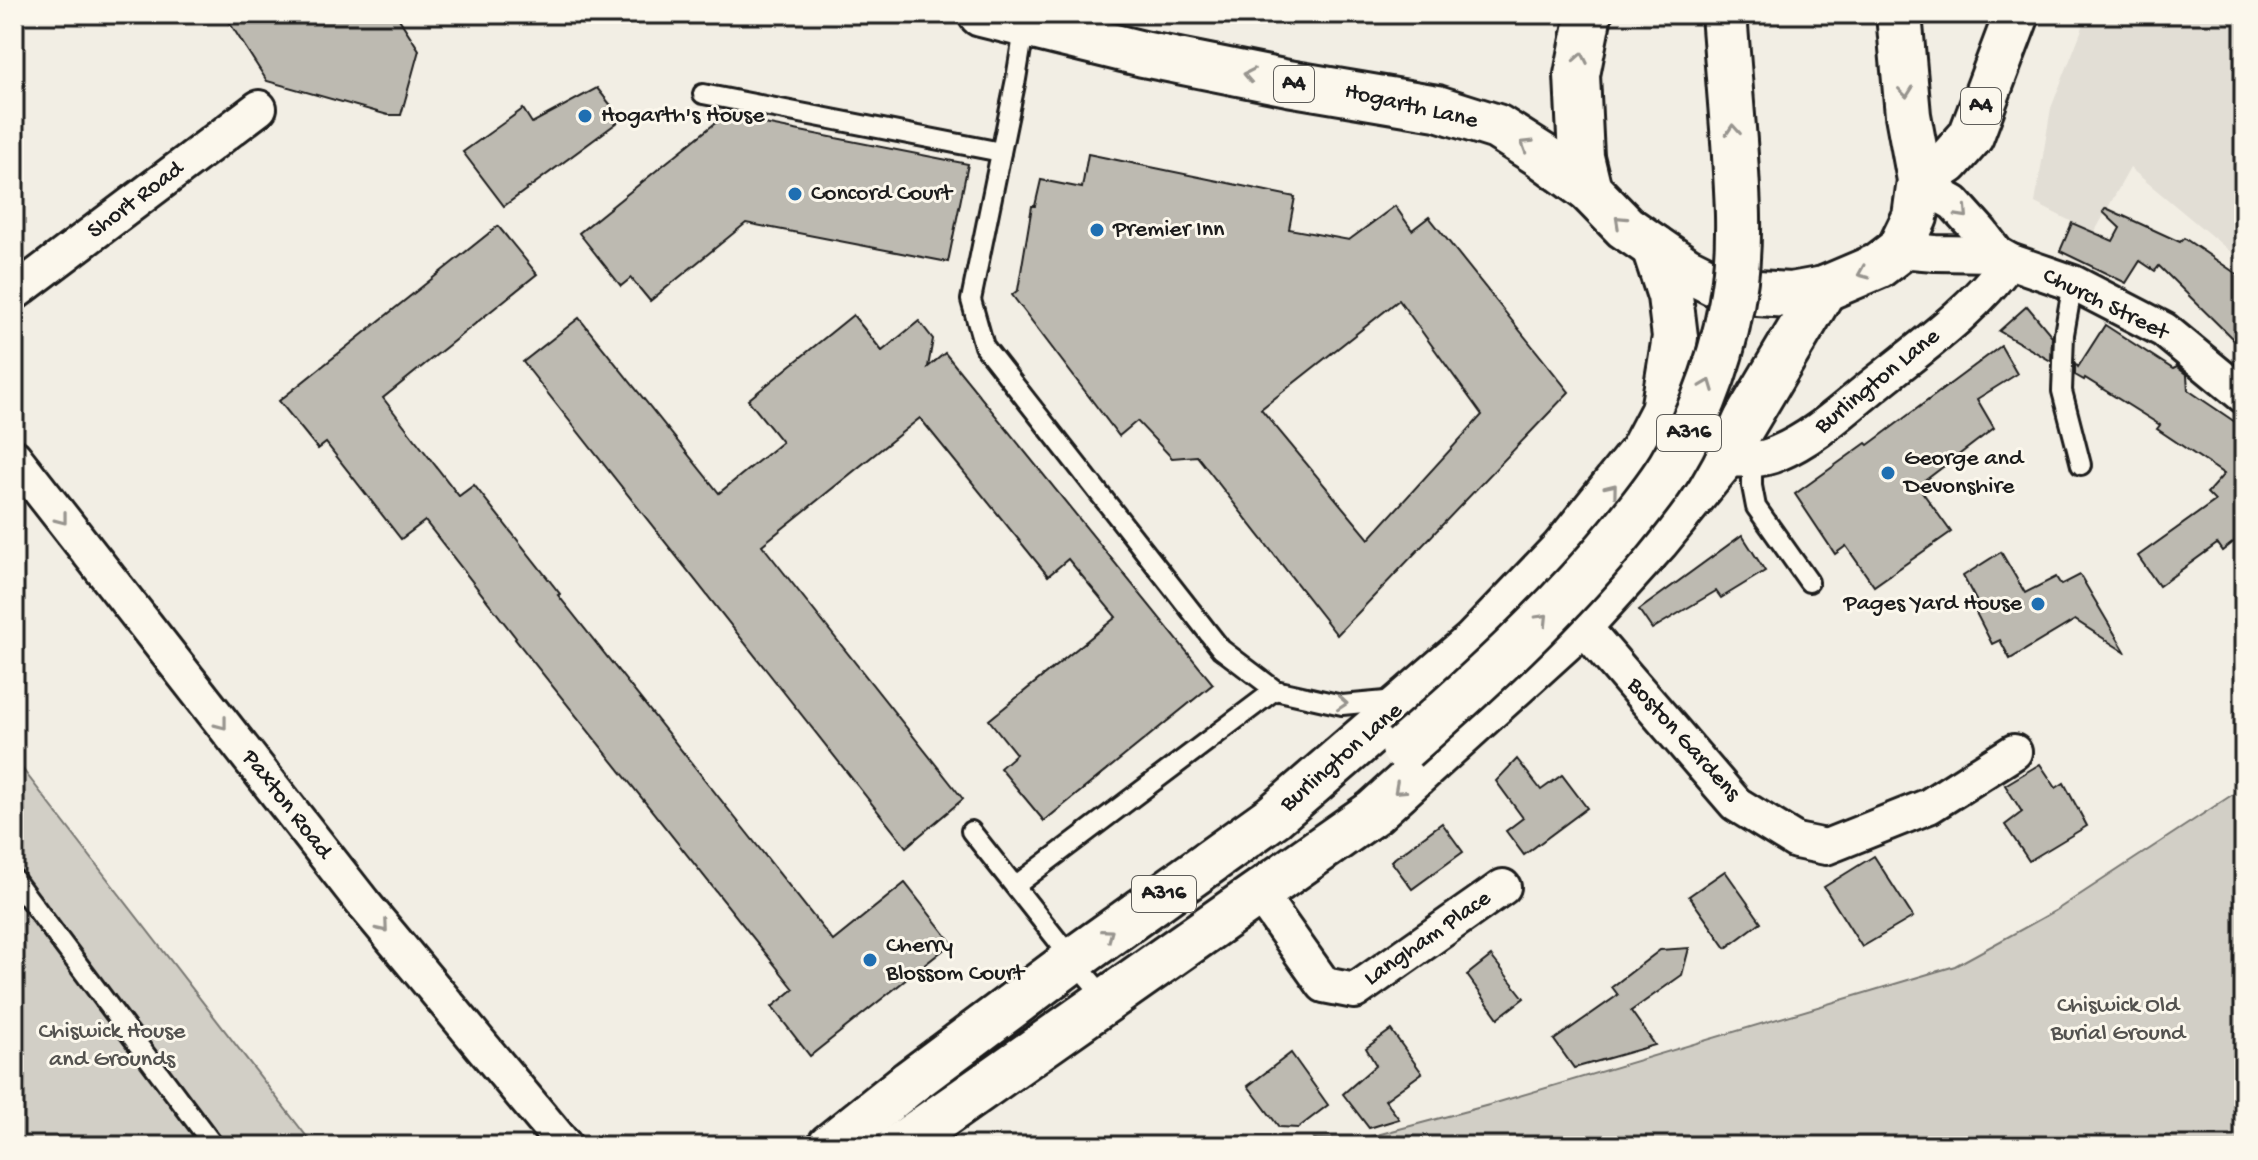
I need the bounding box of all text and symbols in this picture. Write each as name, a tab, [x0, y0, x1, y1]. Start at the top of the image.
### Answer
one-way arrow	[1571, 51, 1588, 65]
road number: A4	[1274, 66, 1314, 102]
one-way arrow	[1243, 67, 1256, 84]
street label: Hogarth Lane	[1342, 78, 1481, 137]
one-way arrow	[1898, 86, 1915, 99]
road number: A4	[1961, 88, 2001, 124]
place label: Hogarth's House	[601, 102, 765, 131]
marker: Hogarth's House	[576, 107, 594, 125]
one-way arrow	[1725, 123, 1742, 136]
one-way arrow	[1520, 140, 1535, 155]
street label: Short Road	[82, 154, 191, 247]
place label: Concord Court	[811, 180, 954, 209]
marker: Concord Court	[786, 185, 804, 203]
one-way arrow	[1954, 204, 1969, 218]
one-way arrow	[1615, 215, 1629, 230]
place label: Premier Inn	[1112, 216, 1225, 245]
marker: Premier Inn	[1088, 221, 1106, 239]
street label: Church Street	[2037, 262, 2175, 349]
one-way arrow	[1857, 263, 1871, 279]
street label: Burlington Lane	[1809, 322, 1947, 442]
one-way arrow	[1698, 379, 1715, 393]
road number: A316	[1657, 415, 1721, 451]
place label: George and Devonshire	[1902, 445, 2025, 502]
marker: George and Devonshire	[1879, 464, 1897, 482]
one-way arrow	[1602, 484, 1617, 499]
one-way arrow	[52, 510, 67, 524]
place label: Pages Yard House	[1843, 590, 2023, 619]
marker: Pages Yard House	[2029, 595, 2047, 613]
one-way arrow	[1534, 613, 1548, 628]
street label: Boston Gardens	[1619, 671, 1747, 809]
one-way arrow	[1337, 694, 1349, 711]
street label: Burlington Lane	[1274, 697, 1410, 820]
one-way arrow	[212, 714, 227, 729]
street label: Paxton Road	[234, 744, 339, 867]
one-way arrow	[1394, 780, 1408, 795]
road number: A316	[1132, 876, 1196, 912]
street label: Langham Place	[1359, 884, 1498, 993]
one-way arrow	[373, 918, 388, 933]
one-way arrow	[1100, 929, 1114, 944]
place label: Cherry Blossom Court	[885, 932, 1026, 989]
marker: Cherry Blossom Court	[861, 951, 879, 969]
park label: Chiswick Old Burial Ground	[2050, 992, 2187, 1049]
park label: Chiswick House and Grounds	[39, 1018, 186, 1075]

